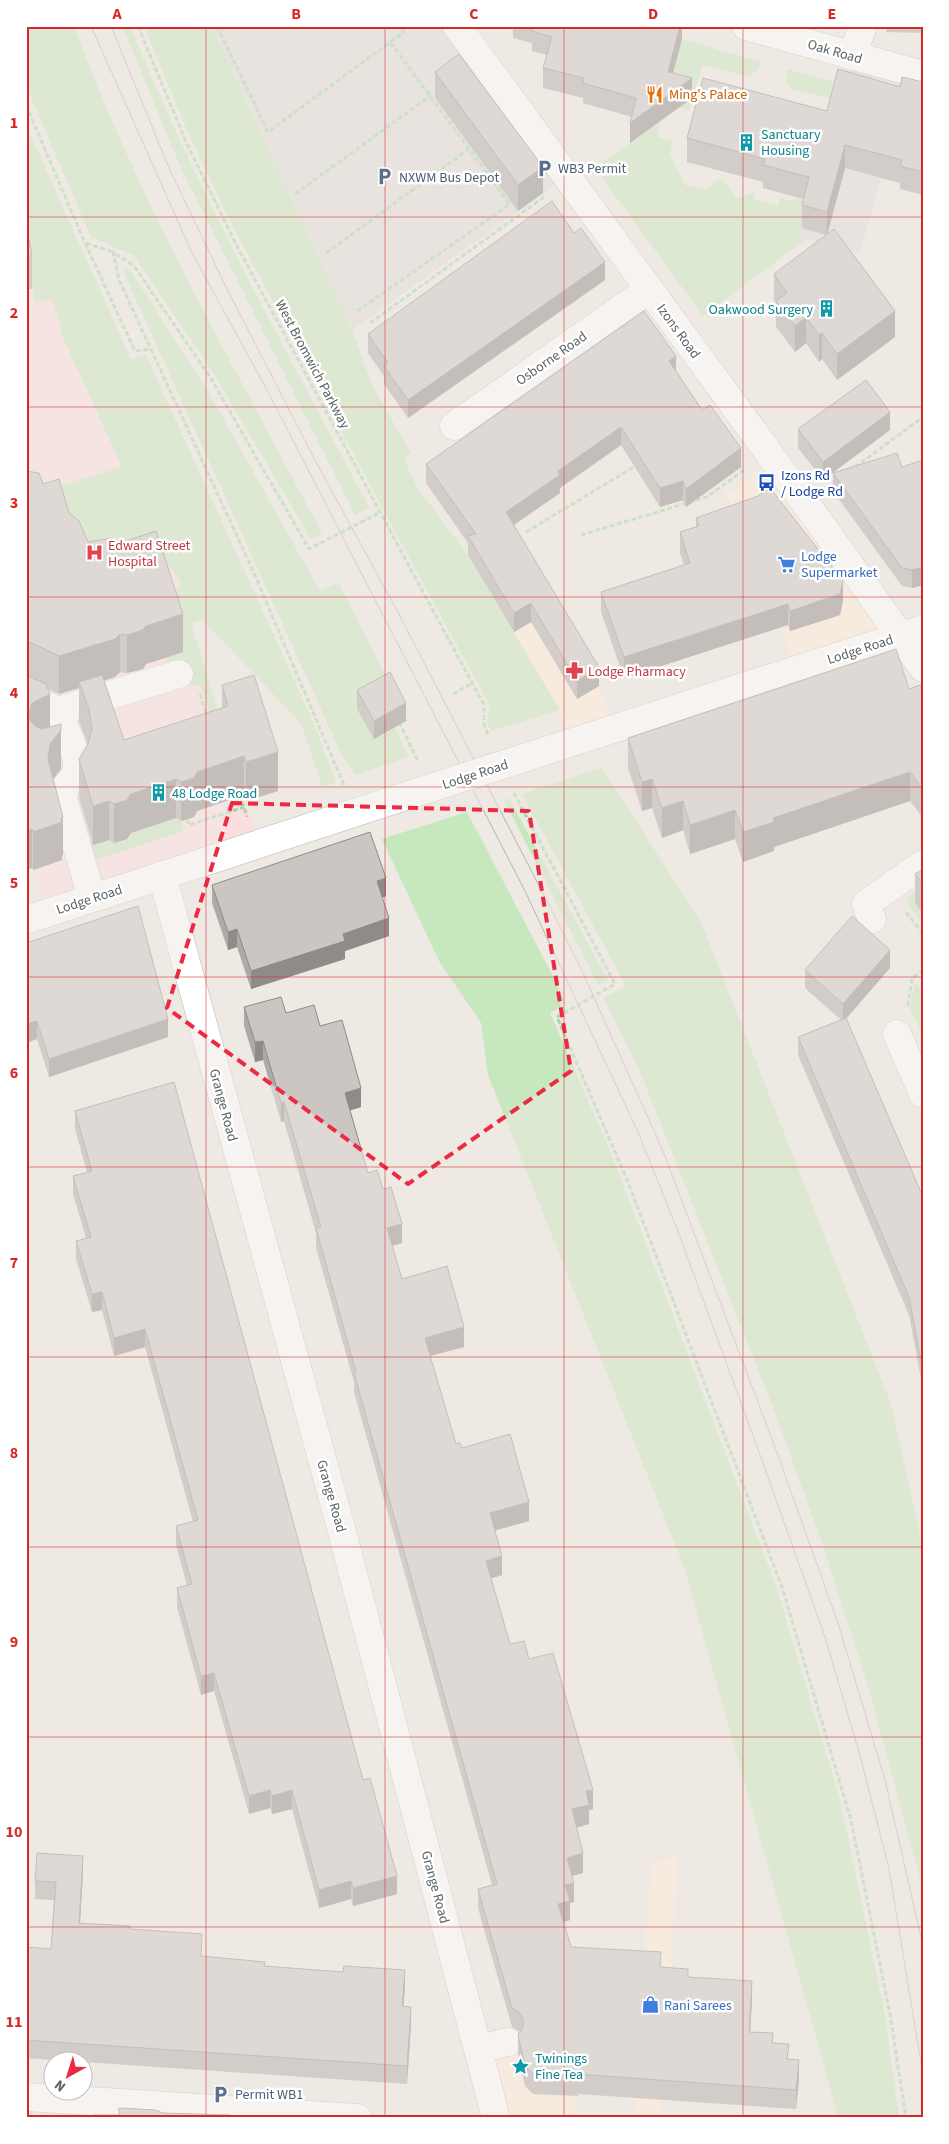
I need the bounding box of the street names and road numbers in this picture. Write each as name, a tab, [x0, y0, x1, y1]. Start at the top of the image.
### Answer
street label: Oak Road	[805, 35, 864, 69]
street label: West Bromwich Parkway	[270, 297, 355, 433]
street label: Izons Road	[651, 300, 705, 363]
street label: Osborne Road	[512, 327, 591, 391]
street label: Lodge Road	[825, 630, 896, 670]
street label: Lodge Road	[440, 755, 511, 795]
street label: Lodge Road	[54, 880, 125, 920]
street label: Grange Road	[204, 1067, 242, 1144]
street label: Grange Road	[311, 1458, 351, 1535]
street label: Grange Road	[416, 1849, 454, 1926]

